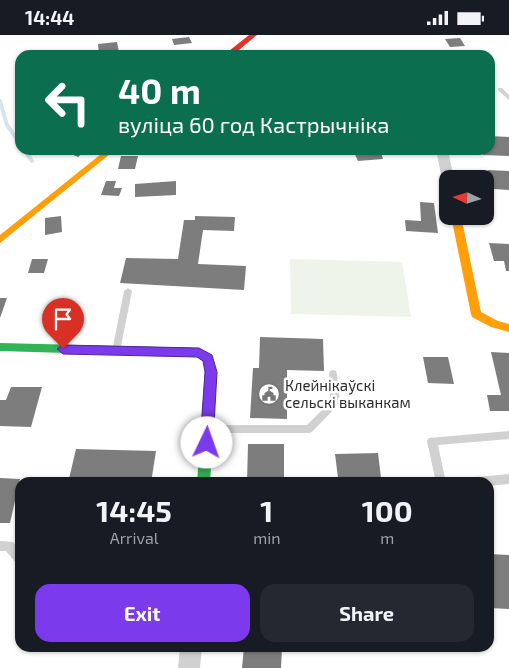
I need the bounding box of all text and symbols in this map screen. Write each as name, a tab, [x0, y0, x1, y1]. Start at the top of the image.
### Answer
text: 14:44	[25, 6, 74, 29]
text: 40 m	[118, 69, 201, 111]
icon: left	[35, 70, 100, 135]
text: вуліца 60 год Кастрычніка	[118, 111, 389, 137]
north arrow	[439, 170, 494, 225]
map controls	[439, 170, 494, 225]
pin	[42, 298, 84, 349]
icon: arrive	[49, 305, 77, 333]
place label: Клейнікаўскі сельскі выканкам	[285, 376, 411, 411]
public building icon: Клейнікаўскі сельскі выканкам	[257, 382, 281, 406]
position arrow	[180, 416, 232, 468]
text: 14:45	[96, 492, 172, 528]
text: 1	[260, 492, 273, 528]
text: 100	[362, 492, 413, 528]
text: Arrival	[110, 528, 158, 547]
text: min	[253, 528, 280, 547]
text: m	[380, 528, 394, 547]
button: Exit	[35, 584, 250, 642]
button: Share	[260, 584, 474, 642]

